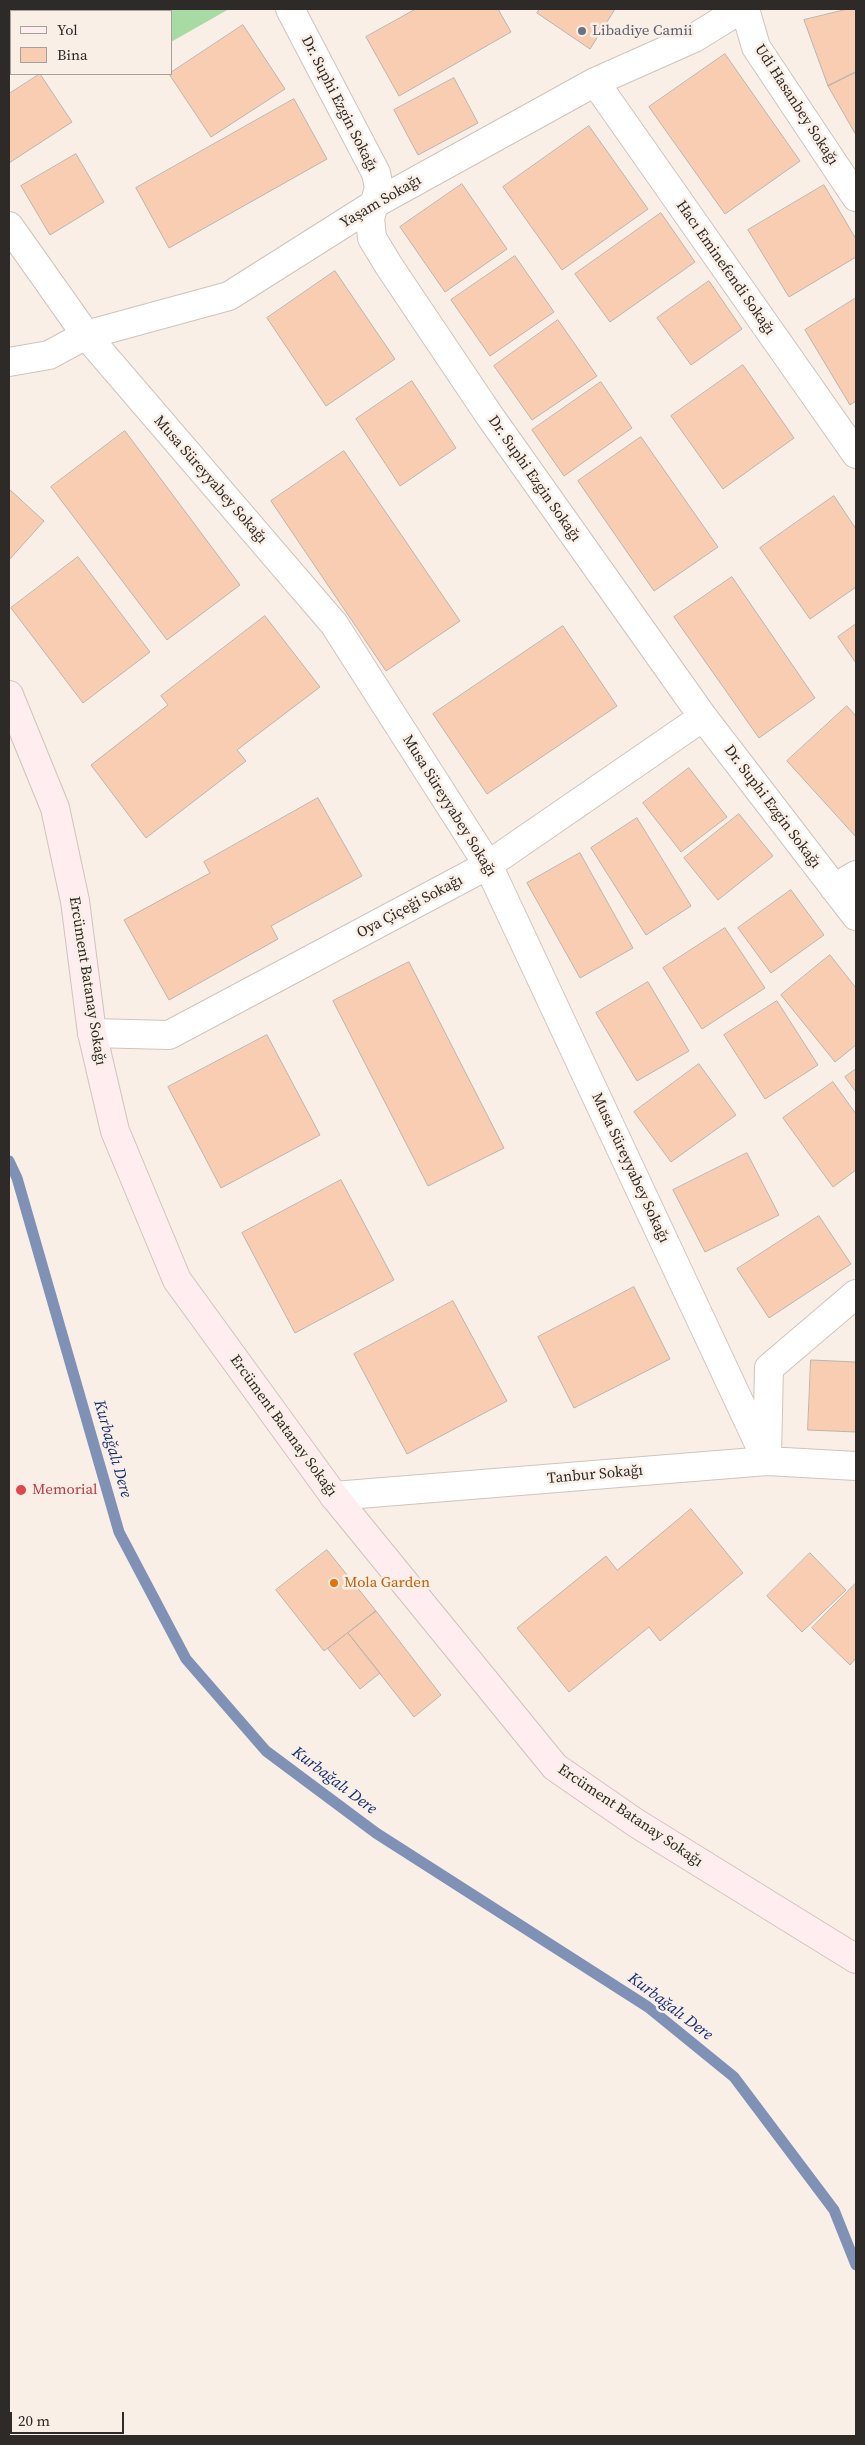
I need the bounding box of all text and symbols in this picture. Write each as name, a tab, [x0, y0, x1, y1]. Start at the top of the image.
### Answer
legend	[10, 10, 172, 75]
text: Yol	[57, 19, 78, 40]
place label: Libadiye Camii	[592, 22, 692, 40]
marker: Libadiye Camii	[576, 25, 588, 37]
street label: Dr. Suphi Ezgin Sokağı	[297, 33, 381, 175]
street label: Udi Hasanbey Sokağı	[750, 41, 842, 169]
text: Bina	[57, 44, 88, 65]
street label: Yaşam Sokağı	[337, 172, 425, 232]
street label: Hacı Eminefendi Sokağı	[672, 197, 778, 339]
street label: Musa Süreyyabey Sokağı	[150, 412, 270, 548]
street label: Dr. Suphi Ezgin Sokağı	[484, 413, 584, 545]
street label: Musa Süreyyabey Sokağı	[398, 732, 500, 880]
street label: Dr. Suphi Ezgin Sokağı	[720, 742, 824, 872]
street label: Oya Çiçeği Sokağı	[354, 871, 466, 943]
street label: Ercüment Batanay Sokağı	[65, 895, 109, 1067]
street label: Musa Süreyyabey Sokağı	[587, 1090, 673, 1246]
street label: Ercüment Batanay Sokağı	[226, 1352, 340, 1500]
water label: Kurbağalı Dere	[89, 1398, 135, 1500]
street label: Tanbur Sokağı	[546, 1462, 644, 1488]
place label: Memorial	[32, 1481, 98, 1499]
marker: Memorial	[14, 1483, 28, 1497]
place label: Mola Garden	[344, 1574, 430, 1592]
marker: Mola Garden	[328, 1577, 340, 1589]
water label: Kurbağalı Dere	[288, 1743, 380, 1819]
street label: Ercüment Batanay Sokağı	[554, 1761, 706, 1871]
water label: Kurbağalı Dere	[624, 1969, 716, 2045]
scale bar	[12, 2402, 126, 2434]
text: 20 m	[18, 2410, 50, 2431]

